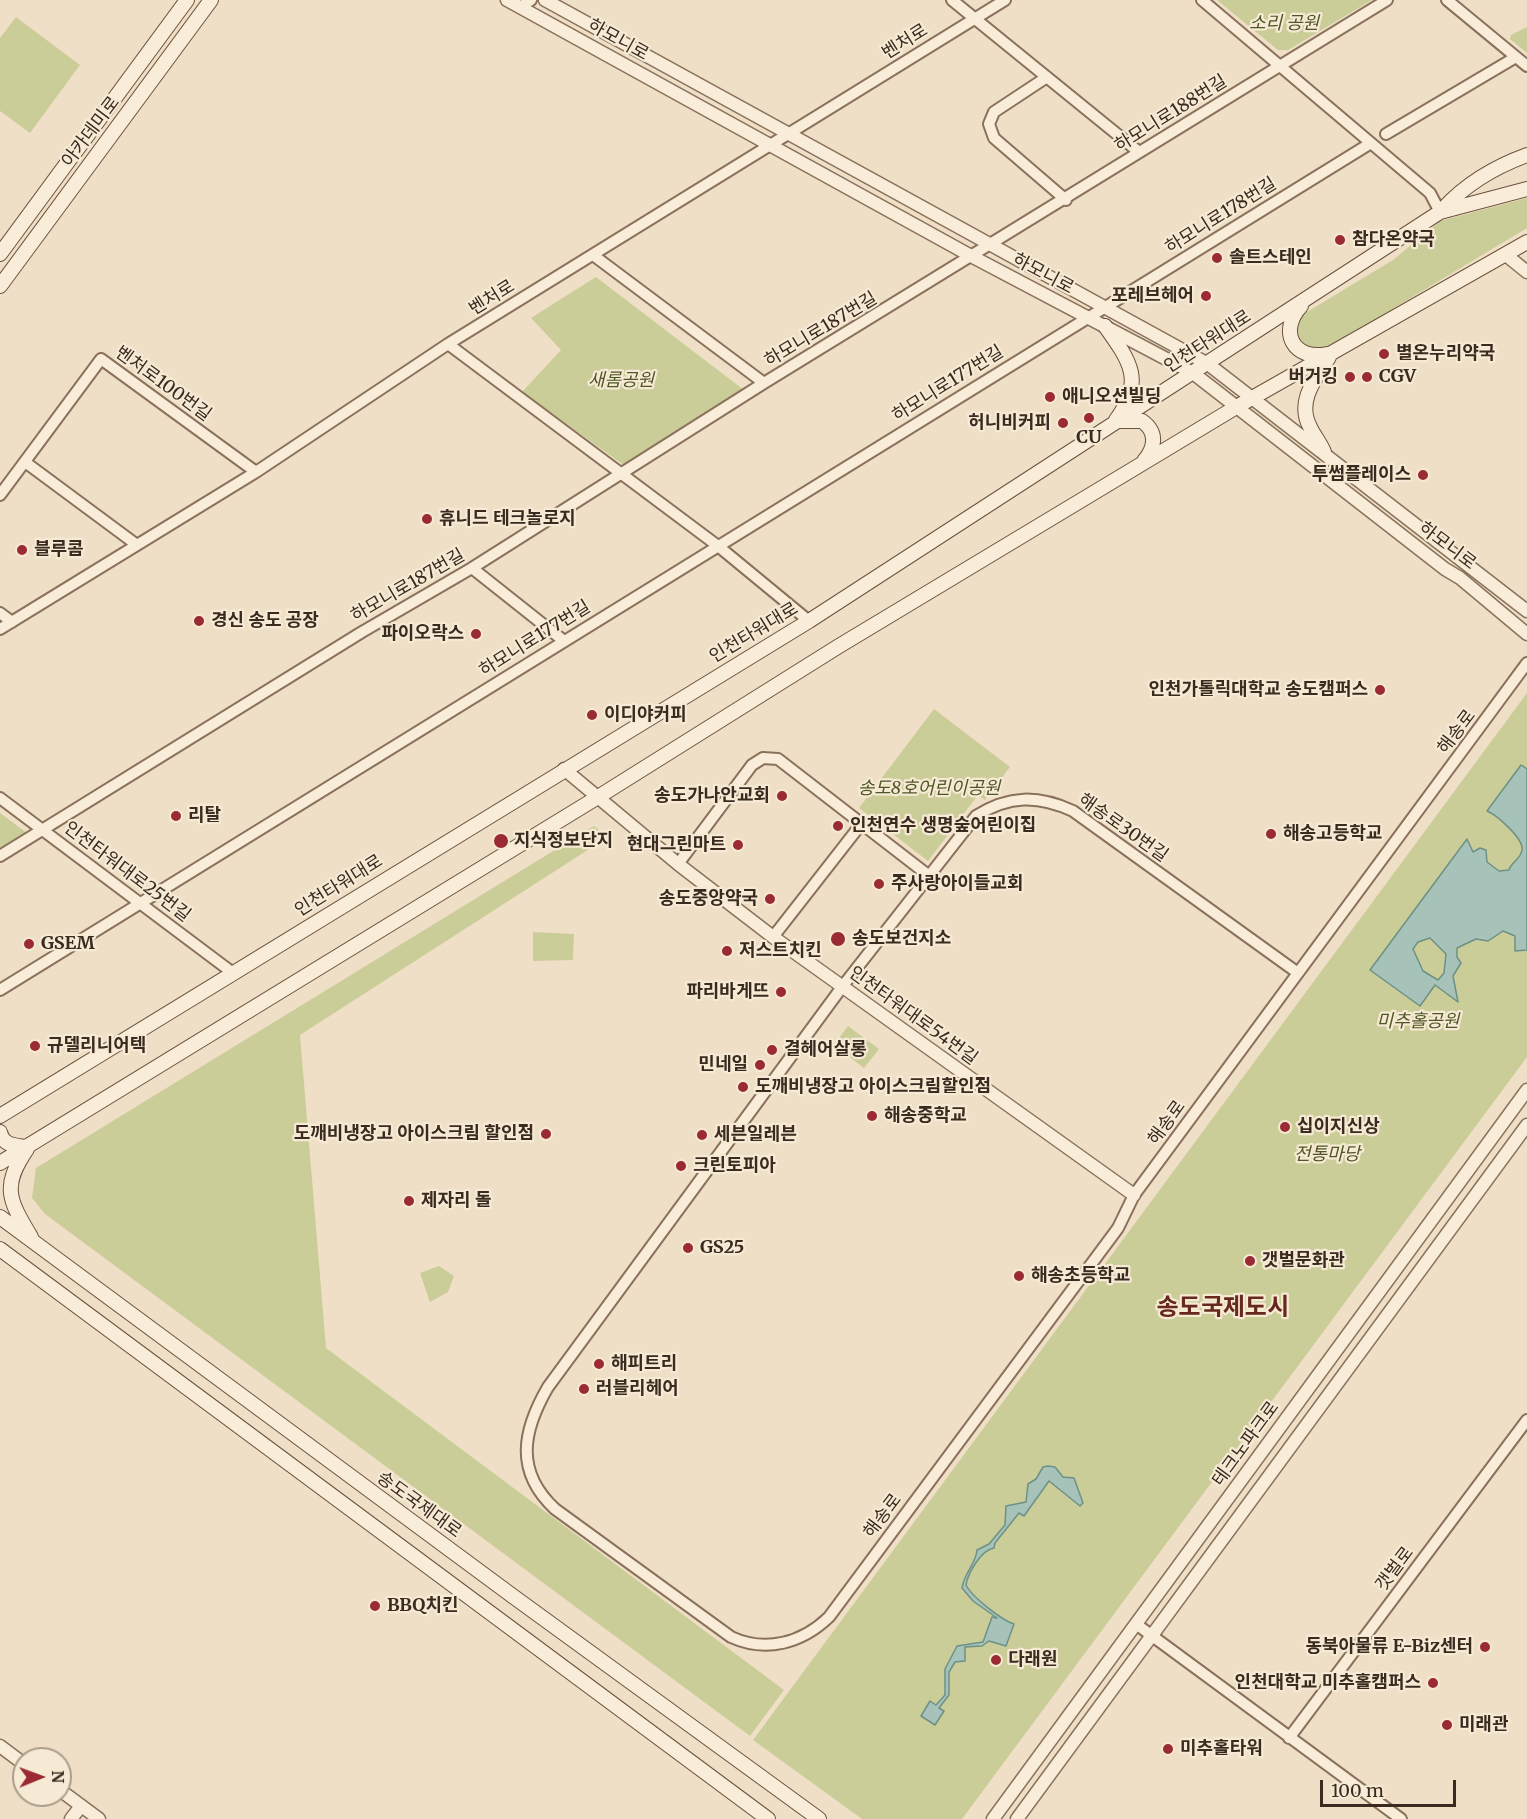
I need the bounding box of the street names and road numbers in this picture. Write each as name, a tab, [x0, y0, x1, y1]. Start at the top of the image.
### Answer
street label: 하모니로	[584, 14, 652, 66]
street label: 벤처로	[878, 20, 932, 64]
street label: 하모니로188번길	[1111, 71, 1231, 157]
street label: 아카데미로	[57, 92, 125, 172]
street label: 하모니로178번길	[1161, 173, 1281, 259]
street label: 하모니로	[1009, 249, 1077, 299]
street label: 벤처로	[465, 276, 519, 320]
street label: 하모니로187번길	[761, 288, 881, 372]
street label: 인천타워대로	[1160, 306, 1256, 378]
street label: 하모니로177번길	[888, 341, 1008, 427]
street label: 벤처로100번길	[111, 342, 215, 426]
street label: 하모니로	[1414, 517, 1480, 575]
street label: 하모니로187번길	[347, 545, 469, 627]
street label: 하모니로177번길	[475, 596, 595, 682]
street label: 인천타워대로	[706, 598, 802, 668]
street label: 해송로	[1433, 706, 1481, 758]
street label: 해송로30번길	[1074, 789, 1172, 867]
street label: 인천타워대로25번길	[59, 817, 195, 927]
street label: 인천타워대로	[291, 851, 387, 921]
street label: 인천타워대로54번길	[844, 962, 982, 1070]
street label: 해송로	[1144, 1097, 1190, 1149]
street label: 테크노파크로	[1208, 1397, 1284, 1491]
street label: 송도국제대로	[372, 1467, 466, 1543]
street label: 해송로	[859, 1490, 907, 1542]
street label: 갯벌로	[1371, 1543, 1419, 1595]

